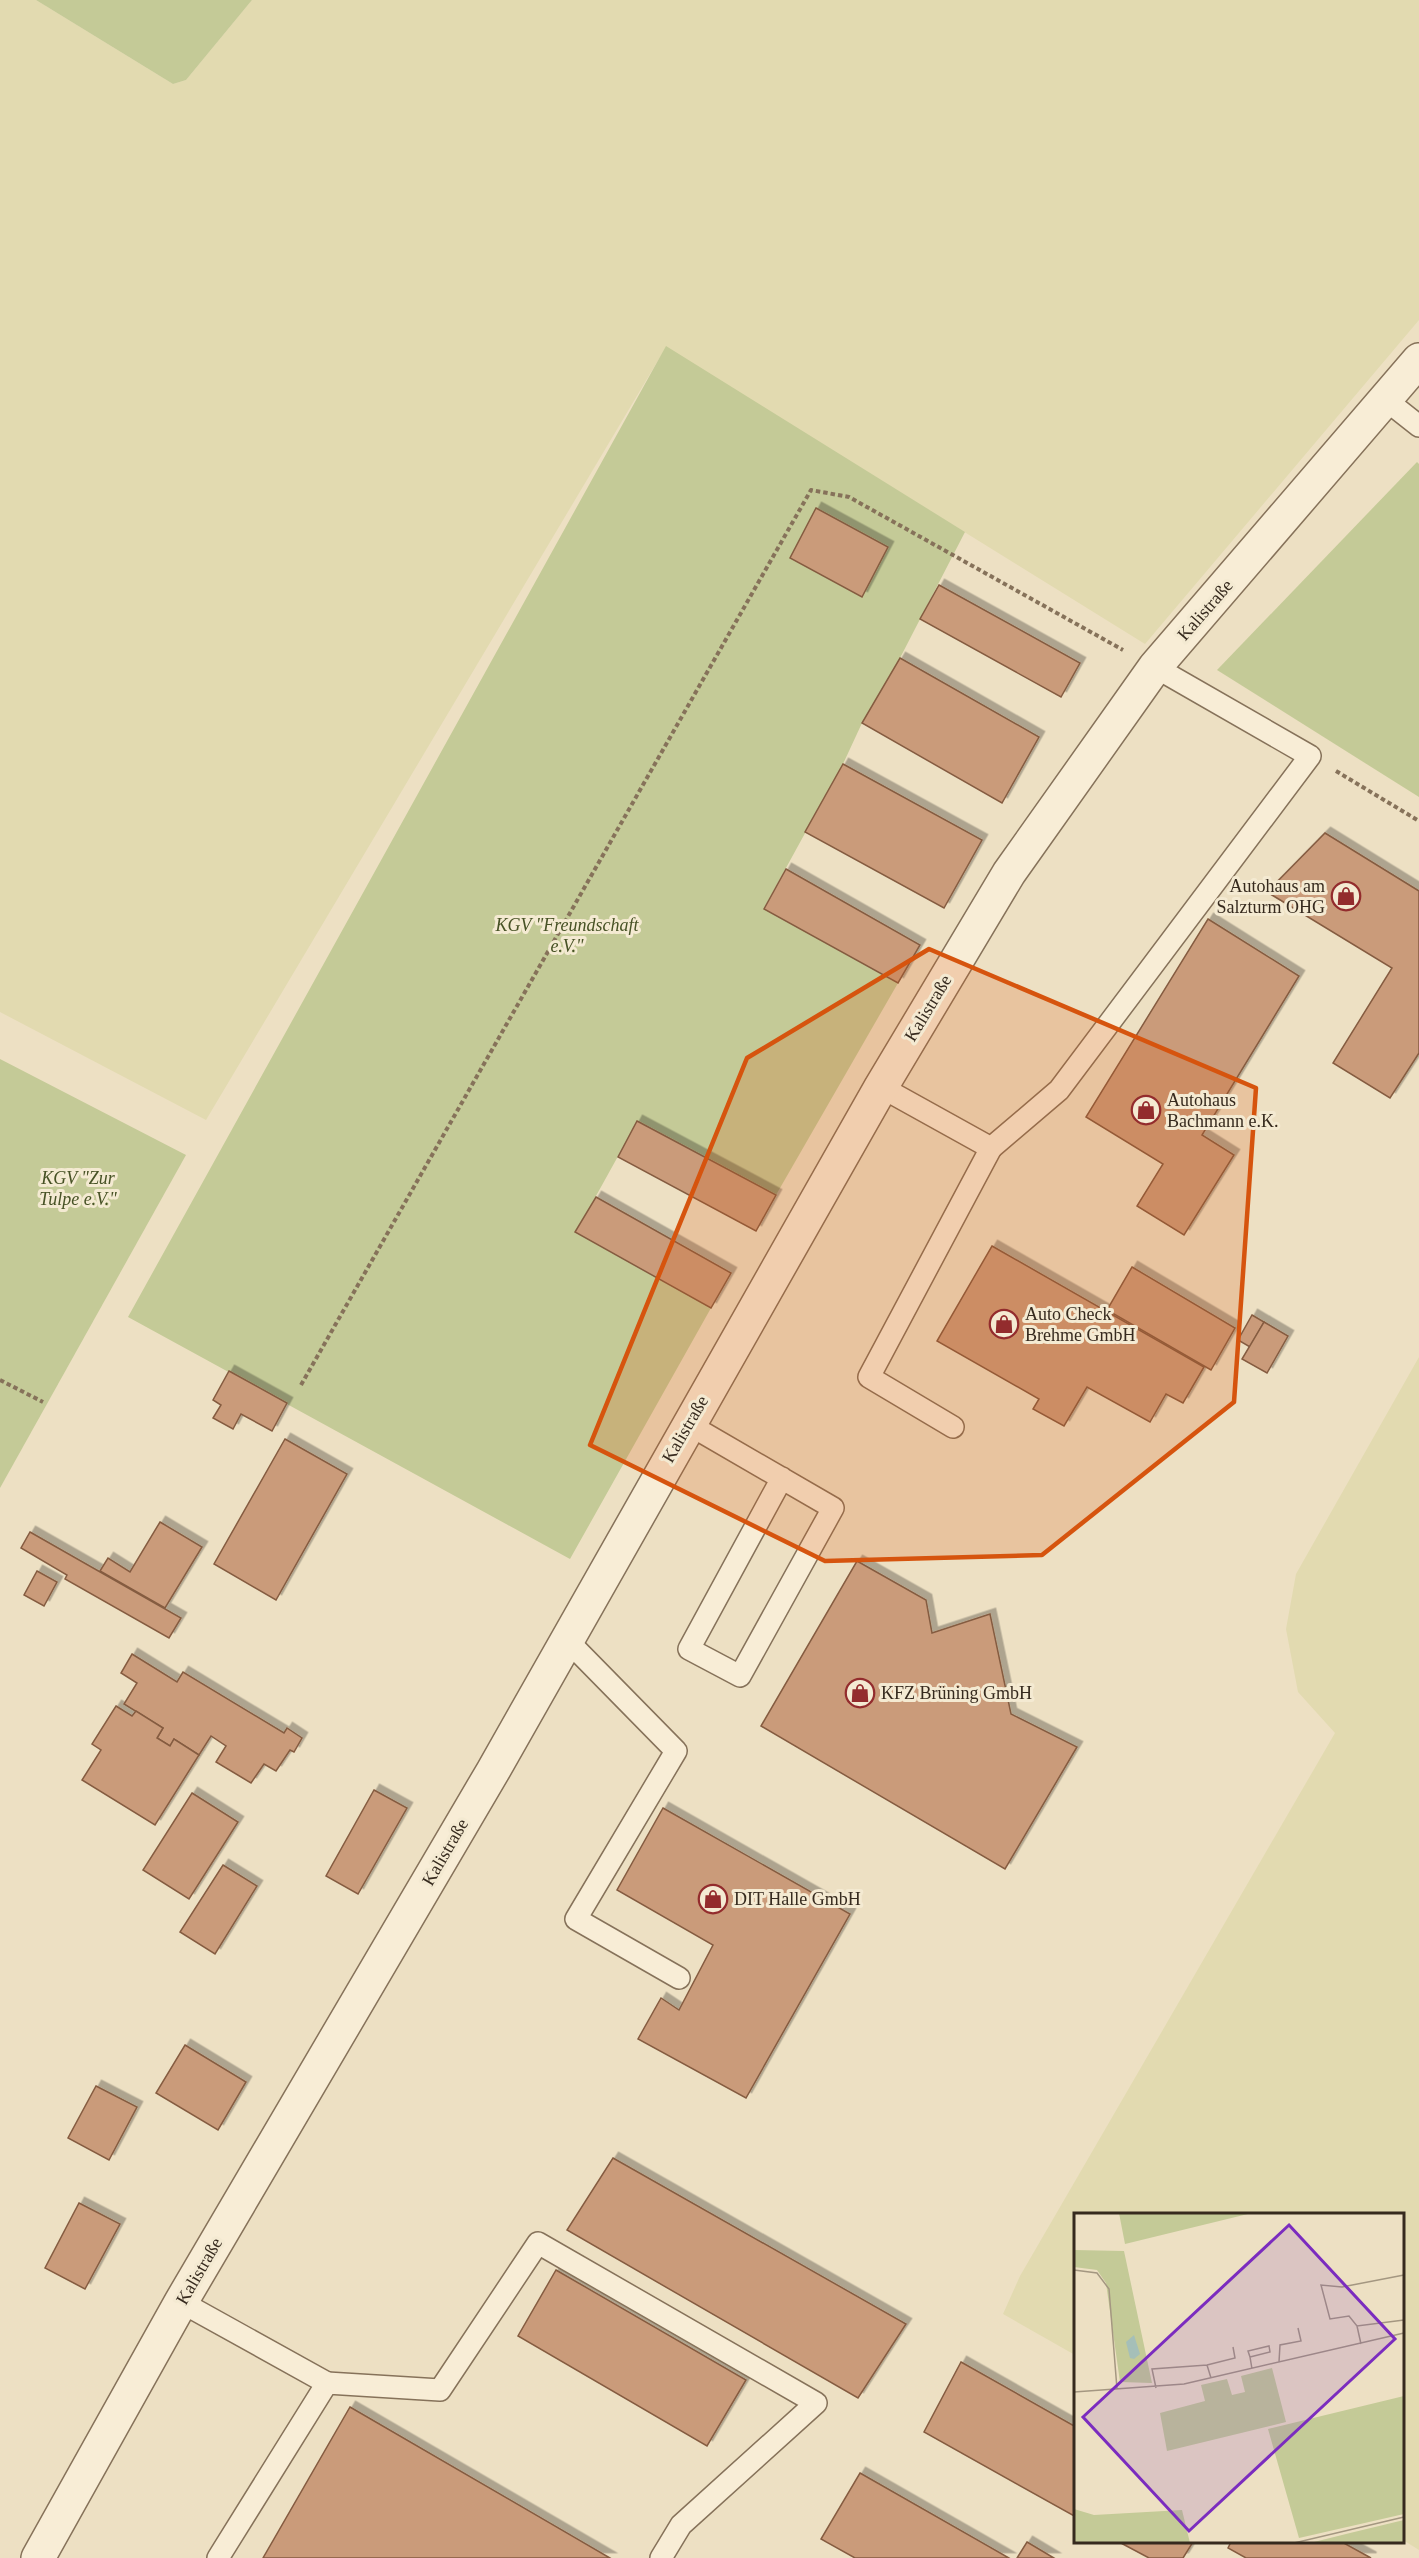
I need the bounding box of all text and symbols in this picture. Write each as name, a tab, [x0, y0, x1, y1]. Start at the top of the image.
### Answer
street label: Kalistraße	[1173, 576, 1237, 644]
place label: Autohaus am Salzturm OHG	[1217, 876, 1325, 917]
shop icon: Autohaus am Salzturm OHG	[1330, 880, 1362, 912]
park label: KGV "Freundschaft e.V."	[494, 915, 640, 956]
street label: Kalistraße	[900, 971, 956, 1045]
place label: Autohaus Bachmann e.K.	[1167, 1090, 1278, 1131]
shop icon: Autohaus Bachmann e.K.	[1130, 1094, 1162, 1126]
park label: KGV "Zur Tulpe e.V."	[39, 1168, 117, 1209]
place label: Auto Check Brehme GmbH	[1025, 1304, 1135, 1345]
shop icon: Auto Check Brehme GmbH	[988, 1308, 1020, 1340]
street label: Kalistraße	[658, 1392, 712, 1466]
shop icon: KFZ Brüning GmbH	[844, 1677, 876, 1709]
place label: KFZ Brüning GmbH	[881, 1683, 1032, 1703]
street label: Kalistraße	[418, 1815, 472, 1889]
shop icon: DIT Halle GmbH	[697, 1883, 729, 1915]
place label: DIT Halle GmbH	[734, 1889, 861, 1909]
inset map	[1074, 2213, 1404, 2543]
street label: Kalistraße	[172, 2234, 226, 2308]

